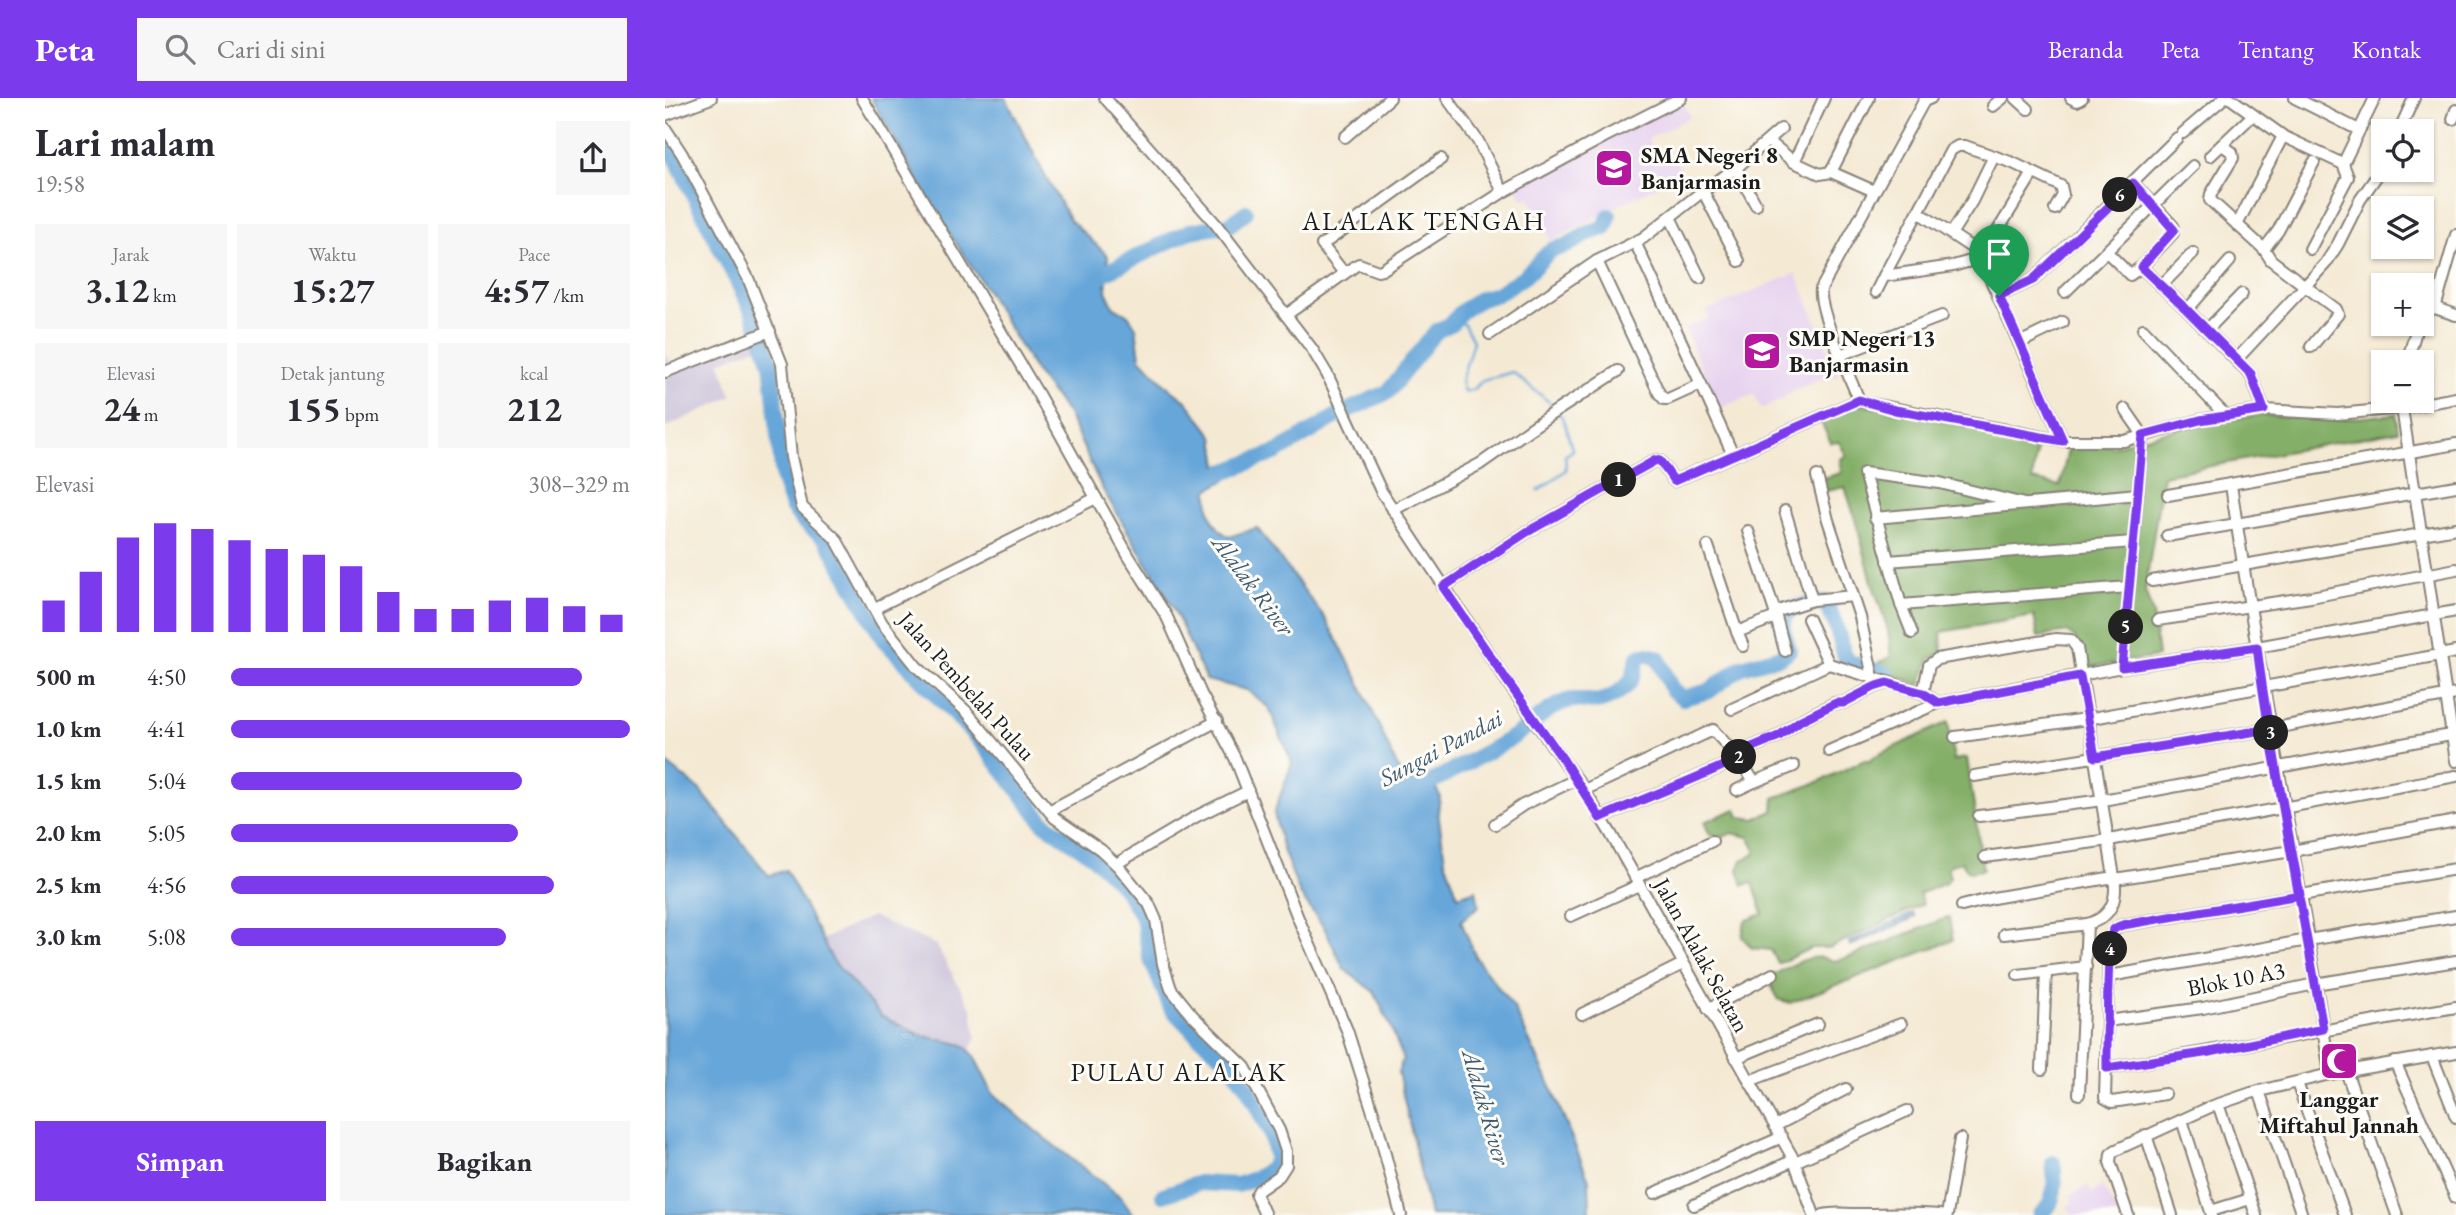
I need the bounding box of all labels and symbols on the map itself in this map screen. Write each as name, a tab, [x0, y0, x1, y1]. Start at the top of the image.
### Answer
place label: SMA Negeri 8 Banjarmasin	[1641, 140, 1778, 196]
school or university icon: SMA Negeri 8 Banjarmasin	[1593, 147, 1635, 189]
pin: 6	[2103, 178, 2137, 212]
district label: ALALAK TENGAH	[1301, 204, 1546, 238]
pin	[1969, 224, 2029, 296]
place label: SMP Negeri 13 Banjarmasin	[1789, 323, 1936, 379]
school or university icon: SMP Negeri 13 Banjarmasin	[1741, 330, 1783, 372]
pin: 1	[1601, 462, 1637, 498]
water label: Alalak River	[1204, 526, 1303, 643]
street label: Jalan Pembelah Pulau	[891, 604, 1042, 767]
pin: 5	[2109, 610, 2143, 644]
water label: Sungai Pandai	[1373, 702, 1509, 794]
pin: 3	[2253, 716, 2289, 750]
pin: 2	[1721, 740, 1757, 774]
street label: Jalan Alalak Selatan	[1646, 871, 1757, 1038]
pin: 4	[2093, 932, 2127, 966]
street label: Blok 10 A3	[2185, 955, 2287, 1003]
mosque icon: Langgar Miftahul Jannah	[2318, 1040, 2360, 1082]
water label: Alalak River	[1455, 1044, 1518, 1170]
district label: PULAU ALALAK	[1070, 1055, 1288, 1089]
place label: Langgar Miftahul Jannah	[2259, 1084, 2419, 1140]

